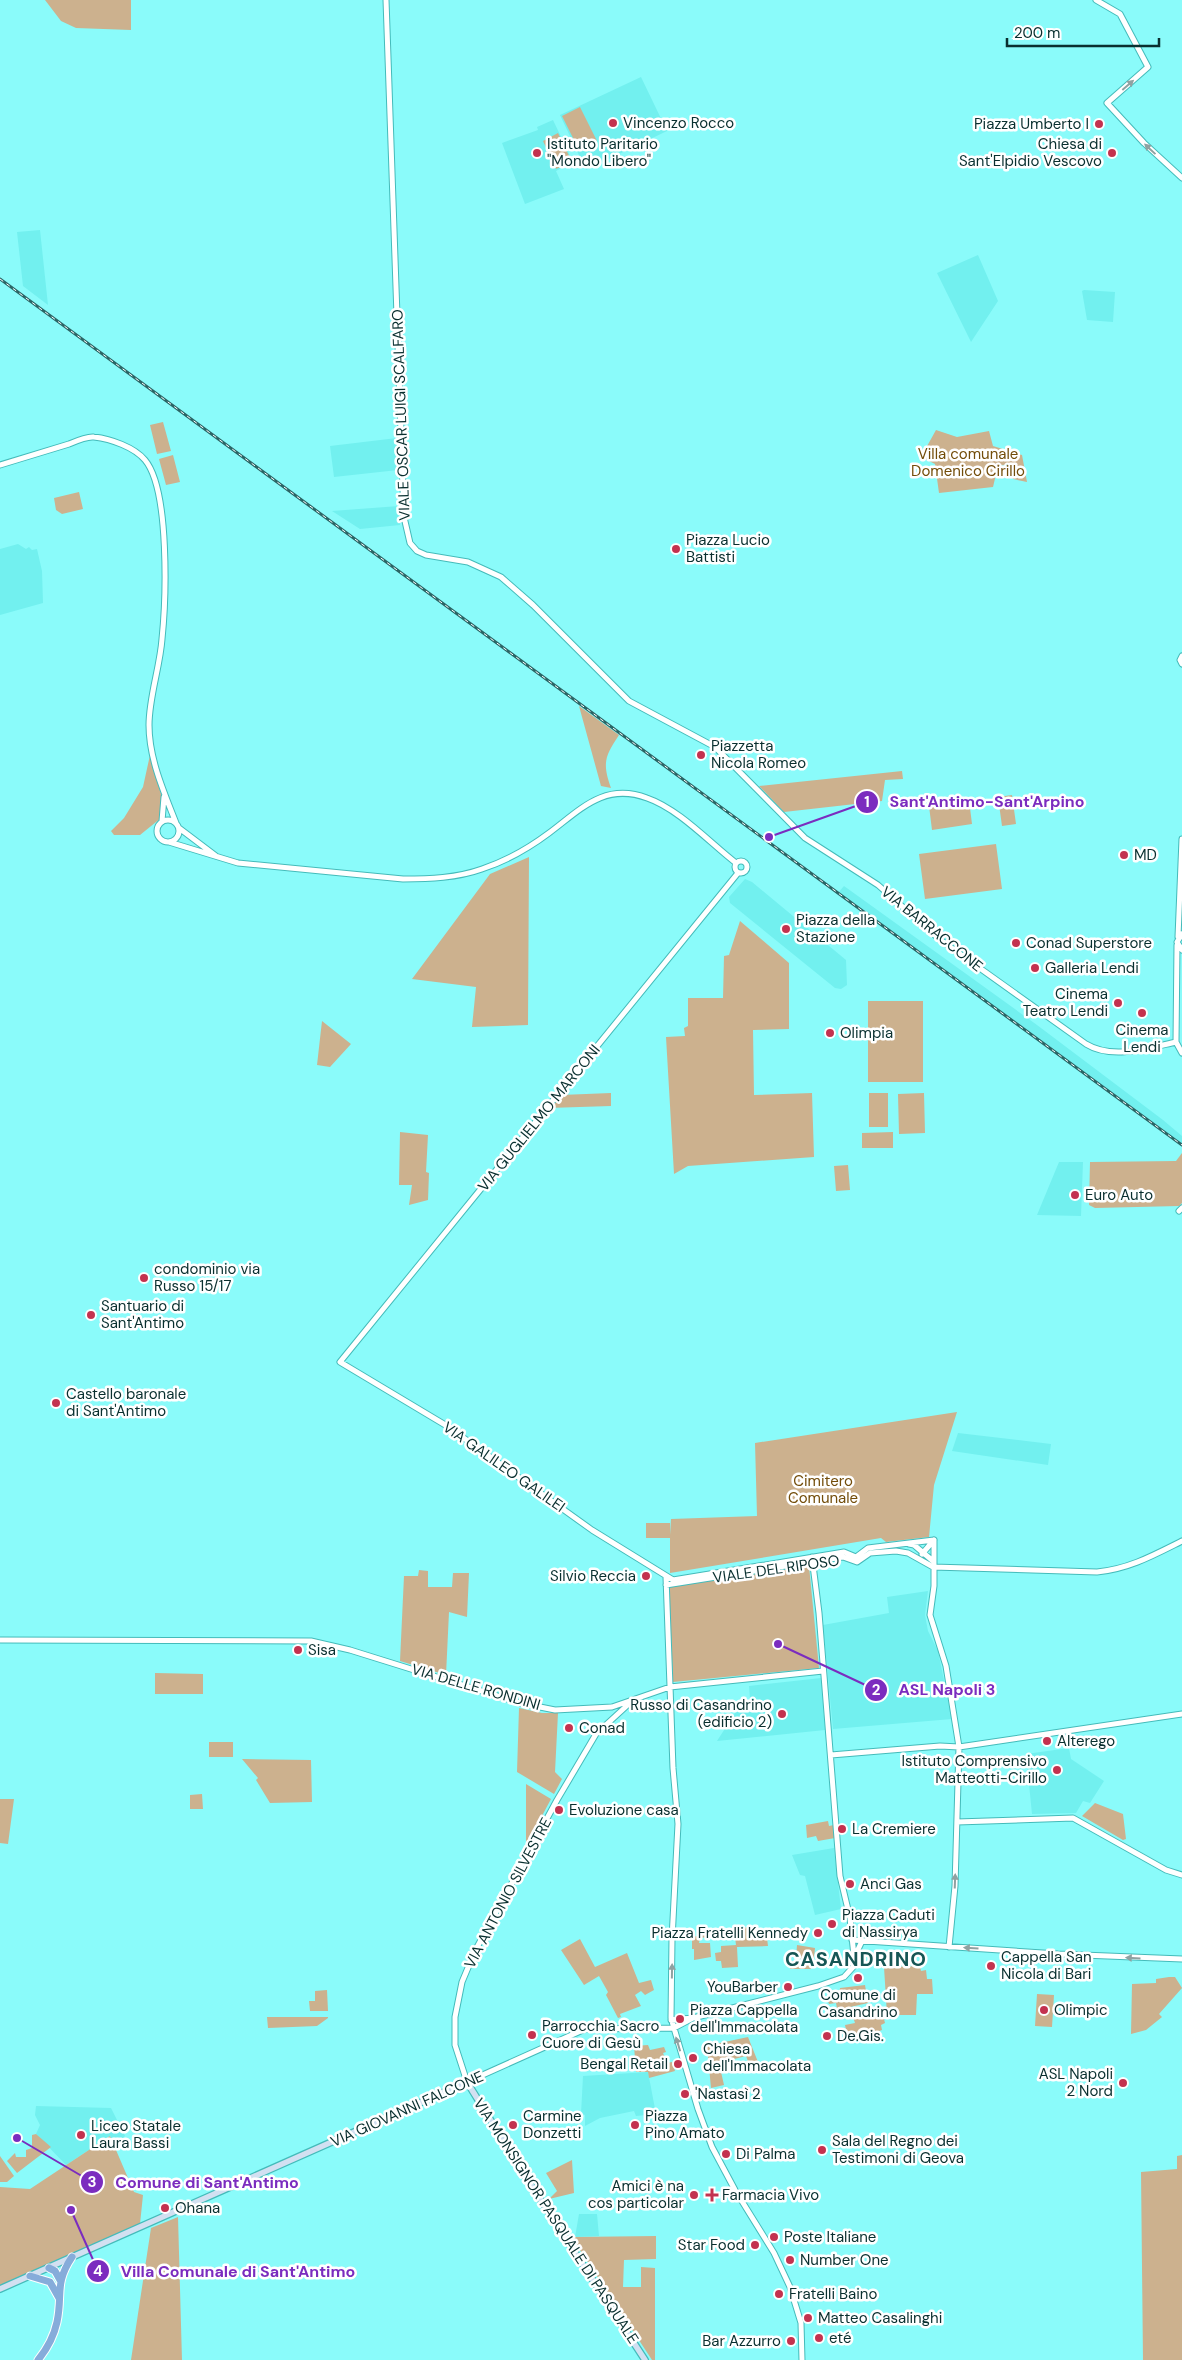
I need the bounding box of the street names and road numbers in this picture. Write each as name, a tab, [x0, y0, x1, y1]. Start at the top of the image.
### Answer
street label: VIALE OSCAR LUIGI SCALFARO	[387, 309, 415, 521]
street label: VIA BARRACCONE	[877, 882, 987, 976]
street label: VIA GUGLIELMO MARCONI	[473, 1040, 605, 1196]
street label: VIA GALILEO GALILEI	[439, 1417, 569, 1517]
street label: VIALE DEL RIPOSO	[711, 1550, 841, 1588]
street label: VIA DELLE RONDINI	[409, 1659, 543, 1715]
street label: VIA ANTONIO SILVESTRE	[460, 1814, 556, 1972]
street label: VIA GIOVANNI FALCONE	[327, 2066, 487, 2152]
street label: VIA MONSIGNOR PASQUALE DI PASQUALE	[469, 2094, 643, 2348]

